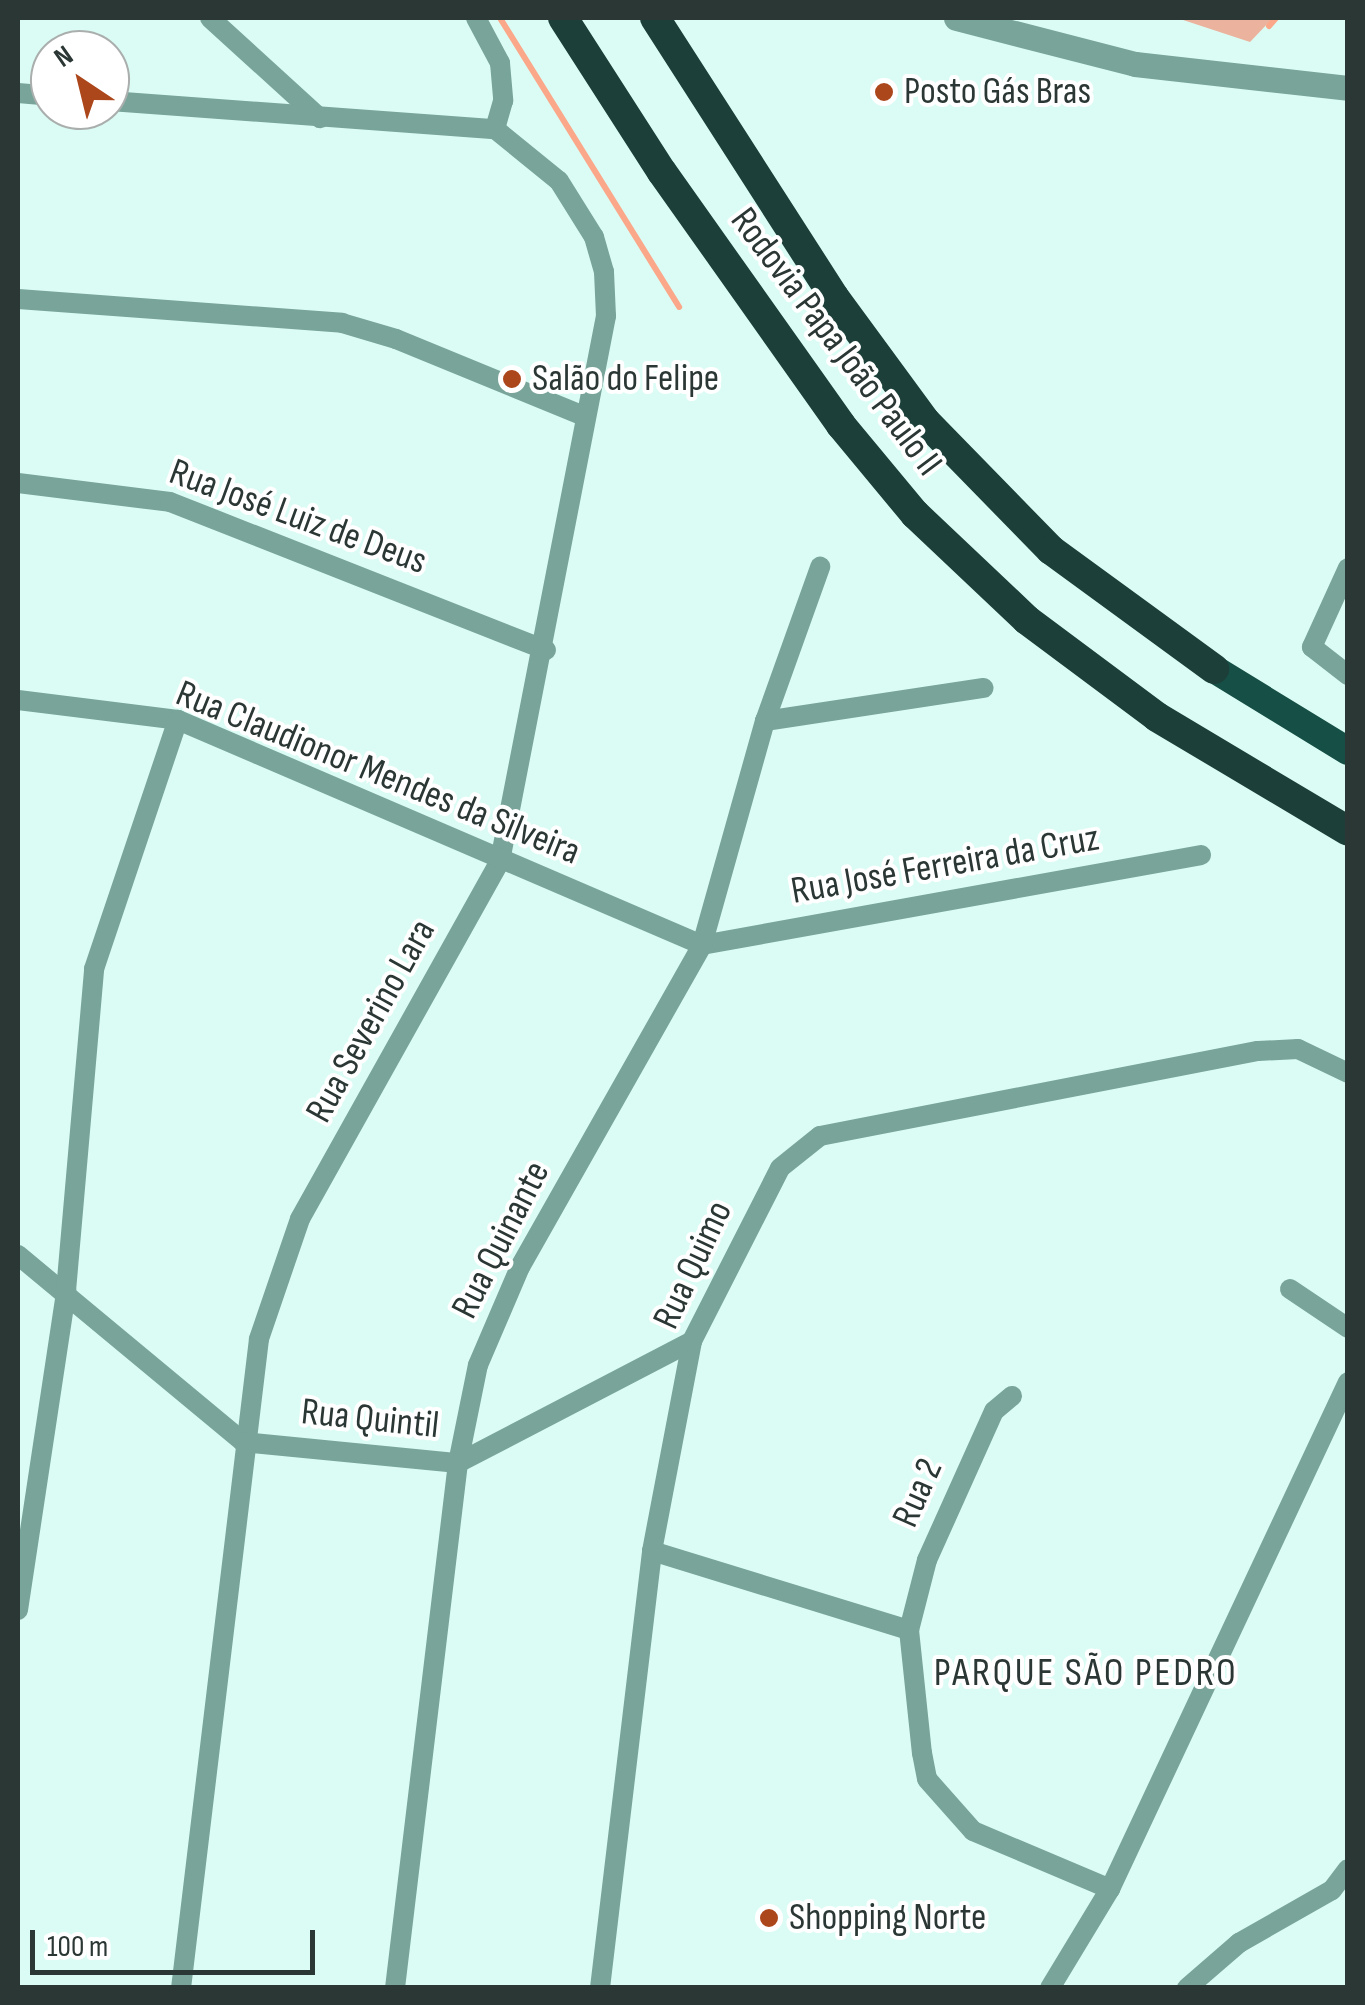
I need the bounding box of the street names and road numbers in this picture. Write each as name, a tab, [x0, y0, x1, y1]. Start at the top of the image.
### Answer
street label: Rodovia Papa João Paulo II	[720, 199, 952, 485]
street label: Rua José Luiz de Deus	[163, 449, 433, 585]
street label: Rua Claudionor Mendes da Silveira	[170, 671, 586, 875]
street label: Rua José Ferreira da Cruz	[788, 815, 1102, 915]
street label: Rua Severino Lara	[297, 912, 445, 1130]
street label: Rua Quinante	[442, 1154, 560, 1326]
street label: Rua Quimo	[644, 1194, 742, 1336]
street label: Rua Quintil	[299, 1389, 441, 1449]
street label: Rua 2	[883, 1452, 953, 1534]

